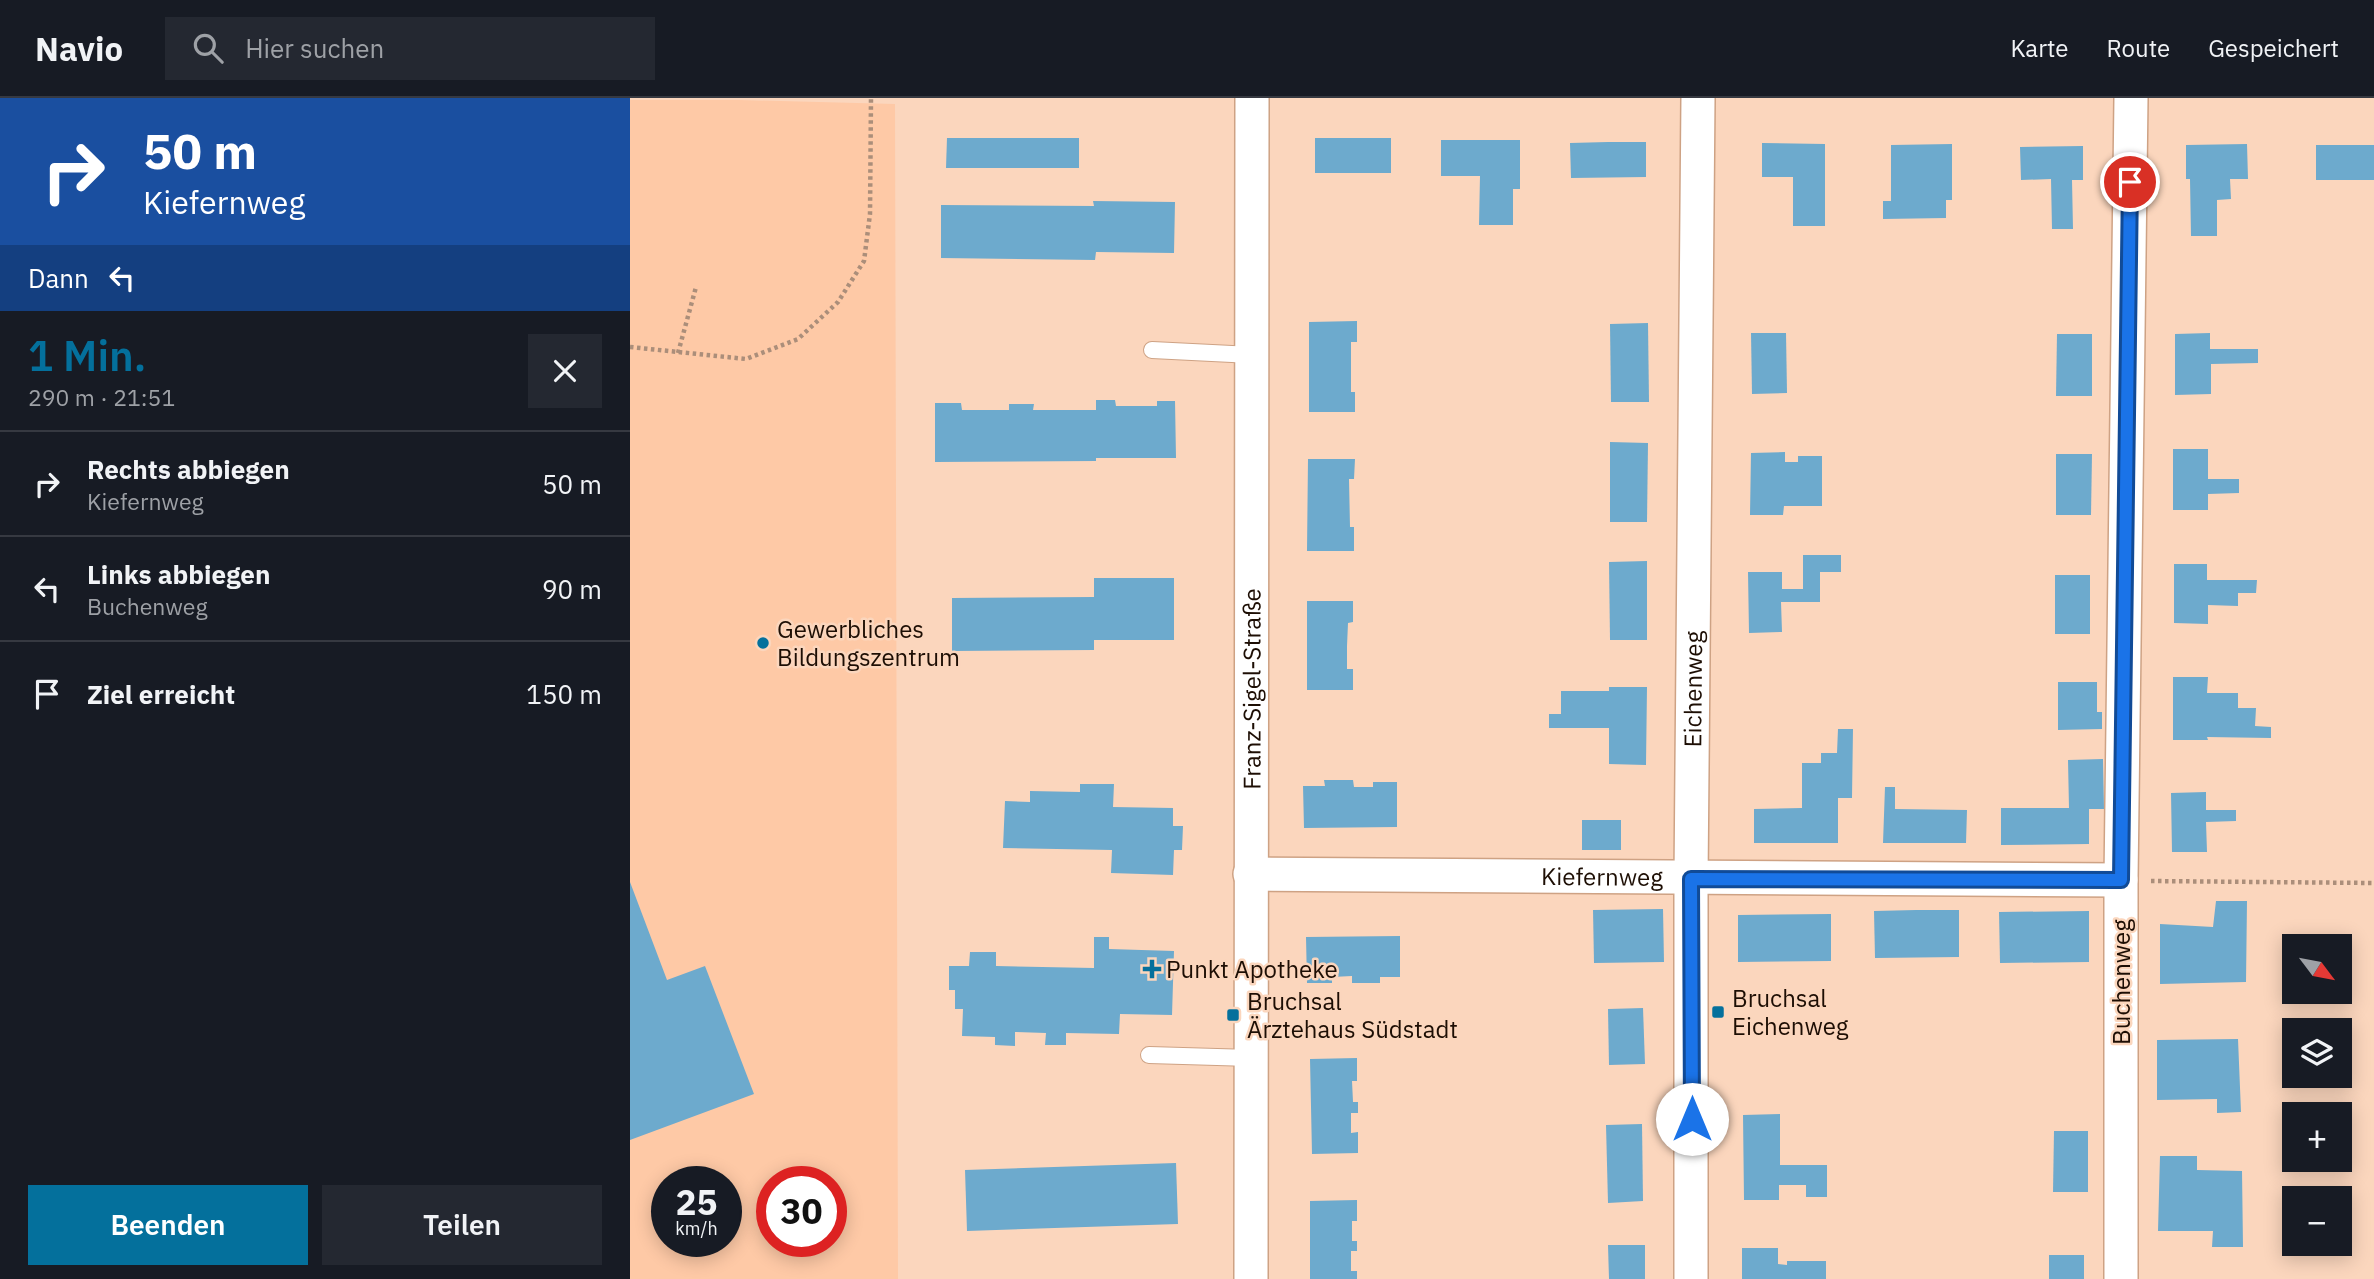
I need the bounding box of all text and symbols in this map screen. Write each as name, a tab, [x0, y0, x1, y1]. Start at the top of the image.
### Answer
search box	[165, 17, 655, 80]
text: Navio	[35, 27, 123, 70]
icon: search	[189, 29, 227, 67]
text: Hier suchen	[245, 31, 384, 65]
text: Karte	[2010, 32, 2069, 64]
text: Route	[2107, 32, 2170, 64]
text: Gespeichert	[2208, 32, 2339, 64]
text: 50 m	[143, 119, 257, 182]
icon: right	[28, 126, 119, 217]
pin	[2100, 152, 2160, 212]
icon: arrive	[2111, 163, 2149, 201]
text: Kiefernweg	[143, 181, 305, 223]
icon: left	[103, 259, 141, 297]
text: Dann	[28, 261, 89, 295]
text: 1 Min.	[28, 328, 146, 383]
button: close	[528, 334, 602, 408]
text: 290 m · 21:51	[28, 382, 175, 412]
text: Rechts abbiegen	[87, 452, 290, 486]
icon: right	[28, 465, 66, 503]
text: 50 m	[542, 467, 602, 501]
text: Kiefernweg	[87, 486, 204, 516]
text: Links abbiegen	[87, 557, 270, 591]
icon: left	[28, 570, 66, 608]
text: 90 m	[542, 572, 602, 606]
street label: Franz-Sigel-Straße	[1235, 588, 1268, 790]
text: Buchenweg	[87, 591, 208, 621]
place label: Gewerbliches Bildungszentrum	[777, 613, 960, 673]
street label: Eichenweg	[1676, 630, 1709, 747]
marker: Gewerbliches Bildungszentrum	[755, 635, 771, 651]
icon: arrive	[28, 675, 66, 713]
text: Ziel erreicht	[87, 677, 235, 711]
text: 150 m	[526, 677, 602, 711]
street label: Kiefernweg	[1541, 860, 1663, 893]
street label: Buchenweg	[2105, 919, 2137, 1045]
north arrow	[2282, 934, 2352, 1004]
map controls	[2282, 934, 2352, 1256]
place label: Punkt Apotheke	[1166, 953, 1338, 985]
marker: Punkt Apotheke	[1144, 961, 1160, 977]
place label: Bruchsal Eichenweg	[1732, 982, 1849, 1042]
place label: Bruchsal Ärztehaus Südstadt	[1247, 985, 1458, 1045]
marker: Bruchsal Eichenweg	[1710, 1004, 1726, 1020]
marker: Bruchsal Ärztehaus Südstadt	[1225, 1007, 1241, 1023]
button: layers	[2282, 1018, 2352, 1088]
position arrow	[1655, 1082, 1729, 1156]
button: +	[2282, 1102, 2352, 1172]
speed limit sign: 30	[756, 1166, 847, 1257]
text: 25	[675, 1179, 718, 1225]
button: Beenden	[28, 1185, 308, 1265]
button: Teilen	[322, 1185, 602, 1265]
button: −	[2282, 1186, 2352, 1256]
text: km/h	[675, 1217, 718, 1240]

